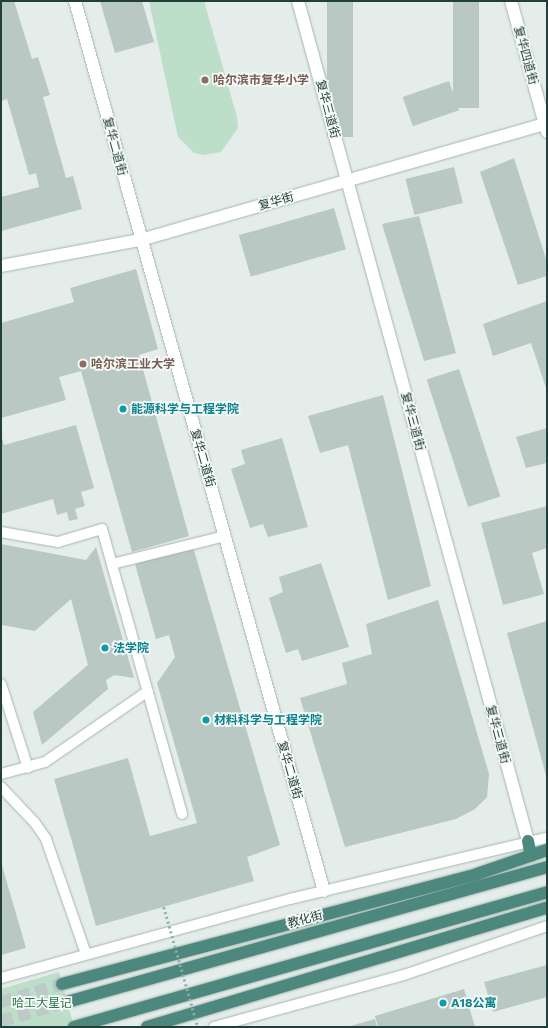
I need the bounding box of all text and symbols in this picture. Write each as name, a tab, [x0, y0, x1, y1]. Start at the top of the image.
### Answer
street label: 复华四道街	[511, 24, 541, 86]
place label: 哈尔滨市复华小学	[213, 73, 309, 87]
marker: 哈尔滨市复华小学	[200, 75, 210, 85]
street label: 复华三道街	[313, 78, 343, 140]
street label: 复华二道街	[100, 115, 130, 177]
street label: 复华街	[257, 189, 295, 213]
place label: 哈尔滨工业大学	[91, 357, 175, 371]
marker: 哈尔滨工业大学	[78, 359, 88, 369]
street label: 复华三道街	[398, 390, 428, 452]
place label: 能源科学与工程学院	[131, 402, 239, 416]
marker: 能源科学与工程学院	[118, 404, 128, 414]
street label: 复华二道街	[188, 427, 218, 489]
place label: 法学院	[113, 641, 149, 655]
marker: 法学院	[100, 643, 110, 653]
street label: 复华三道街	[483, 703, 513, 765]
place label: 材料科学与工程学院	[214, 713, 322, 727]
marker: 材料科学与工程学院	[201, 715, 211, 725]
street label: 复华二道街	[275, 739, 305, 801]
street label: 教化街	[286, 907, 324, 931]
park label: 哈工大星记	[12, 996, 72, 1010]
place label: A18公寓	[451, 996, 496, 1010]
marker: A18公寓	[438, 998, 448, 1008]

